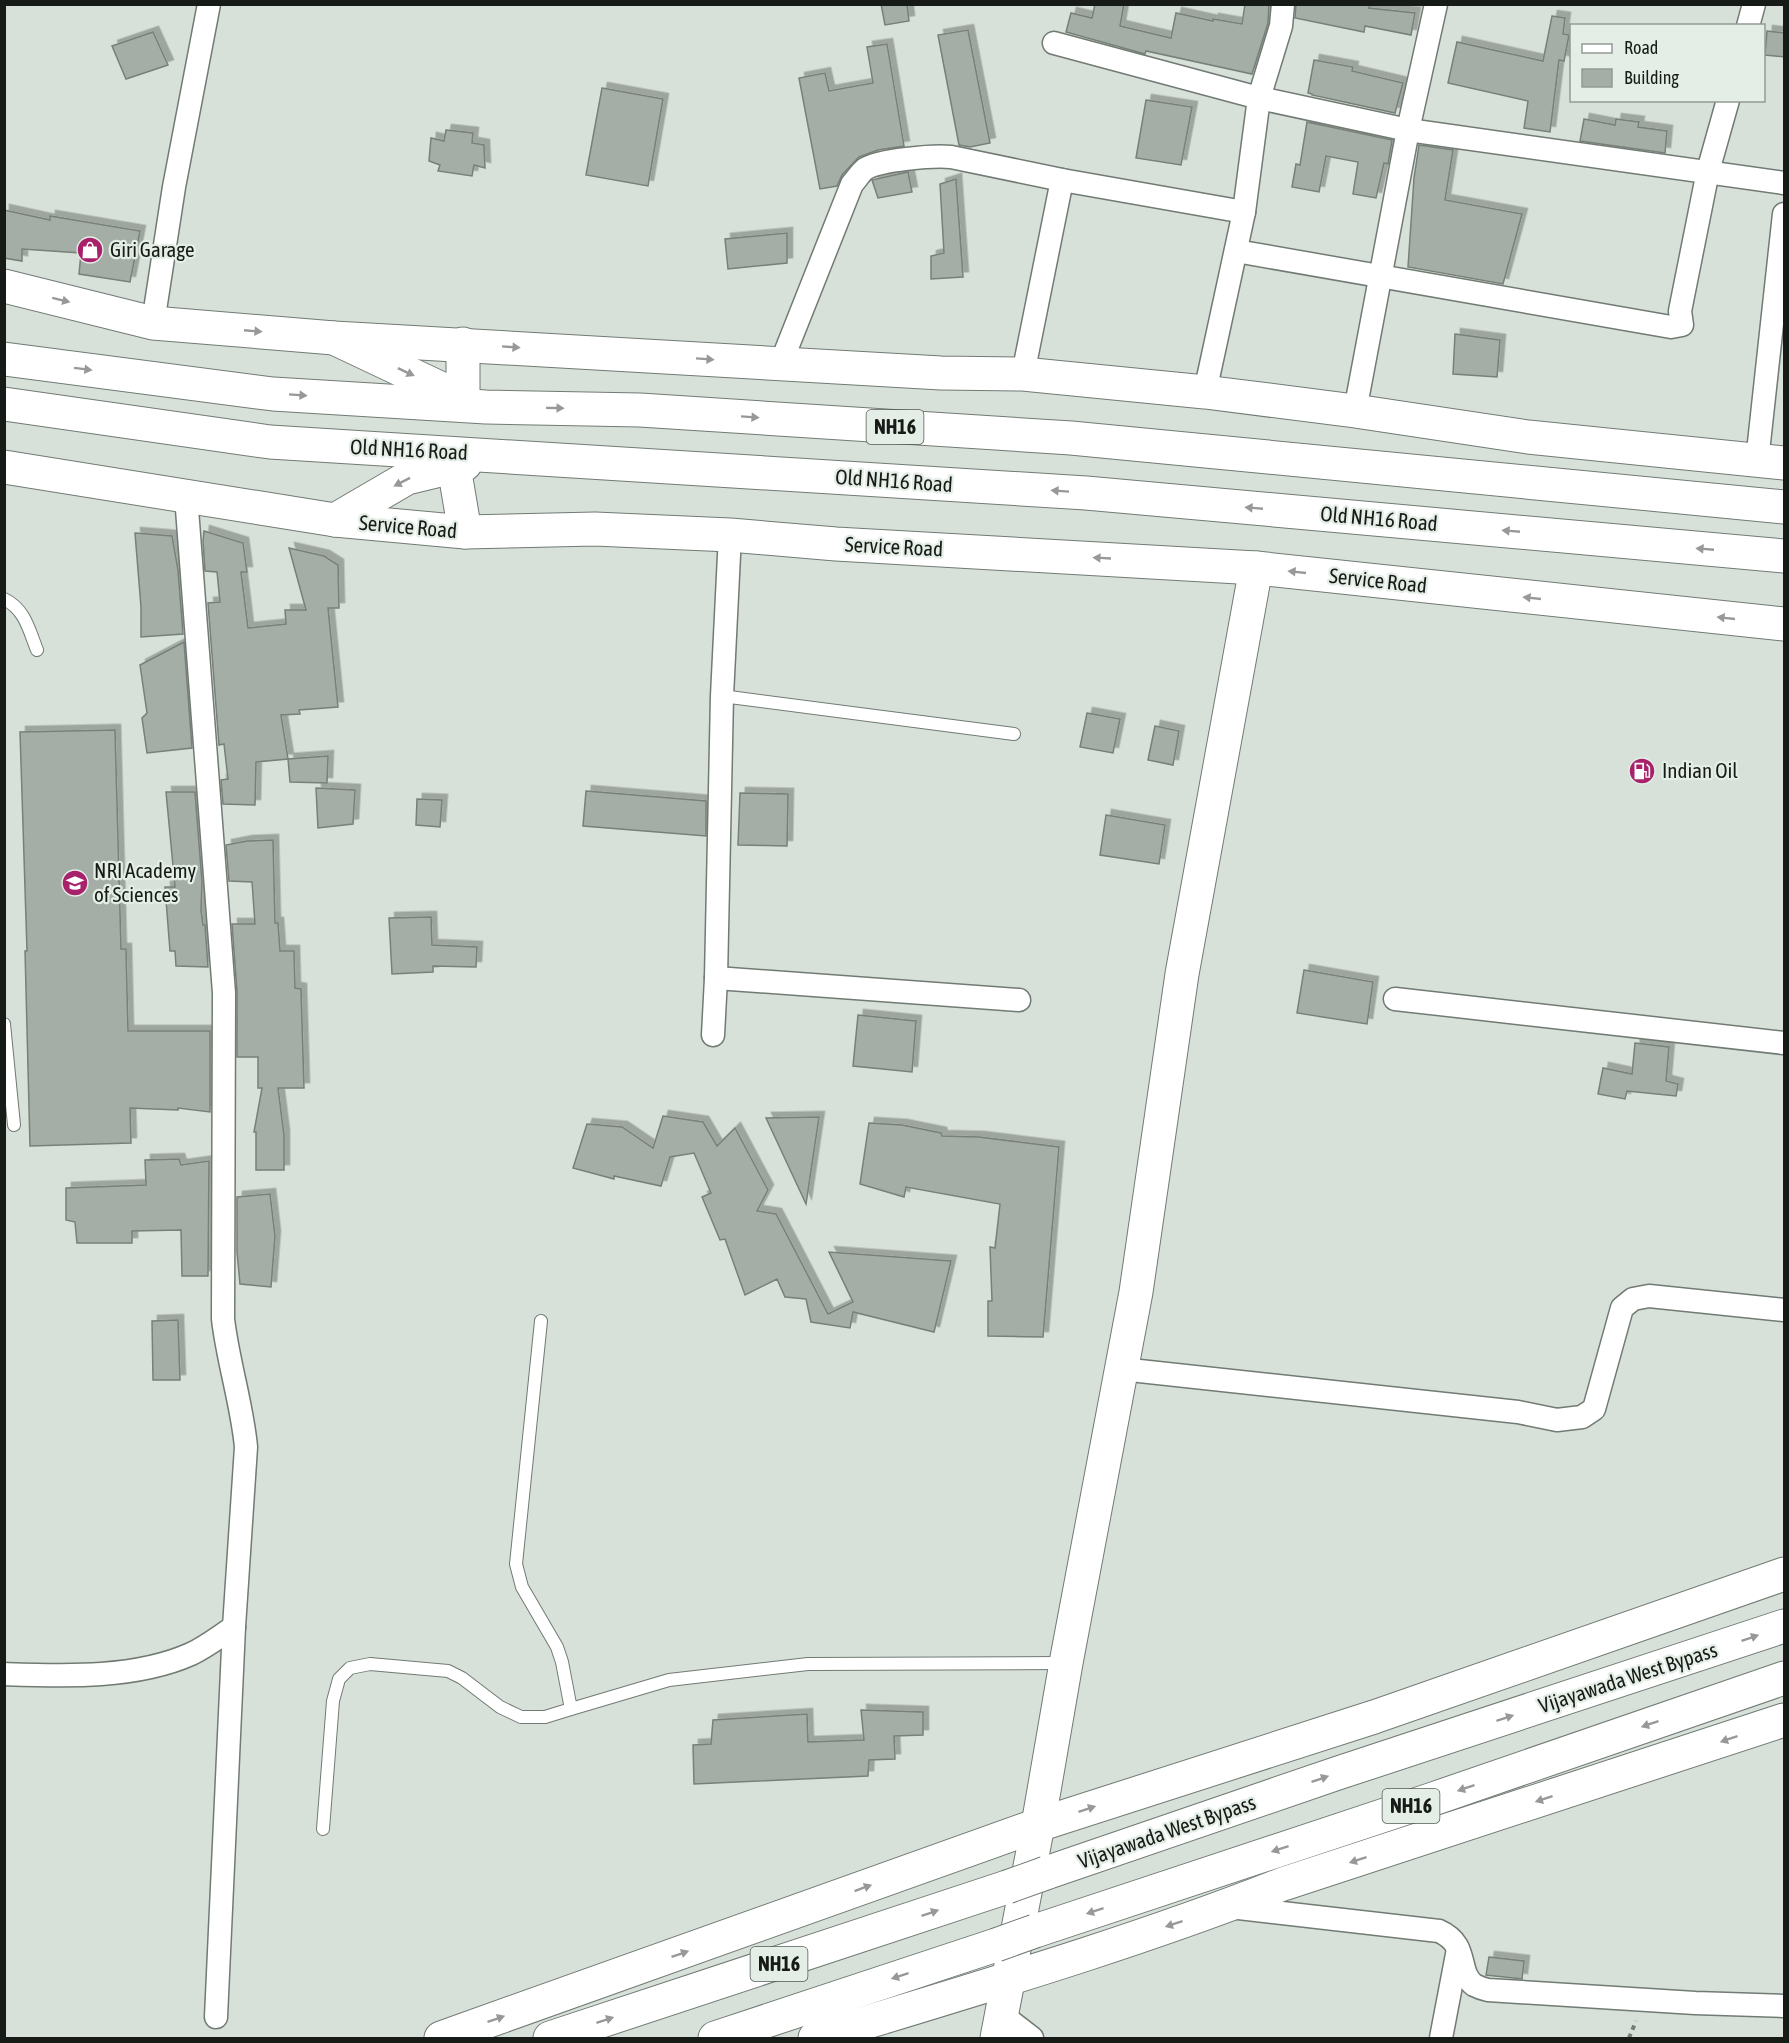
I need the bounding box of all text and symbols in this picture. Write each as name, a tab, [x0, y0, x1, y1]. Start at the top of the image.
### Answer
legend	[1570, 24, 1765, 102]
text: Road	[1624, 37, 1658, 58]
text: Building	[1624, 67, 1679, 88]
shop icon: Giri Garage	[75, 235, 105, 265]
place label: Giri Garage	[110, 237, 194, 261]
one-way arrow	[52, 295, 71, 305]
one-way arrow	[244, 326, 263, 336]
one-way arrow	[501, 342, 520, 351]
one-way arrow	[696, 354, 715, 363]
one-way arrow	[74, 365, 93, 374]
one-way arrow	[397, 367, 414, 376]
one-way arrow	[288, 391, 307, 400]
one-way arrow	[546, 404, 565, 413]
road number: NH16	[866, 410, 924, 444]
one-way arrow	[741, 412, 760, 422]
street label: Old NH16 Road	[350, 434, 468, 464]
street label: Old NH16 Road	[835, 464, 954, 496]
one-way arrow	[393, 477, 410, 487]
one-way arrow	[1050, 487, 1069, 496]
street label: Old NH16 Road	[1319, 501, 1439, 535]
one-way arrow	[1245, 503, 1264, 513]
street label: Service Road	[358, 510, 458, 542]
one-way arrow	[1502, 526, 1521, 536]
street label: Service Road	[844, 531, 944, 561]
one-way arrow	[1696, 544, 1715, 554]
one-way arrow	[1093, 554, 1112, 563]
street label: Service Road	[1328, 563, 1428, 597]
one-way arrow	[1287, 567, 1306, 577]
one-way arrow	[1523, 593, 1542, 603]
one-way arrow	[1717, 613, 1736, 623]
fuel station icon: Indian Oil	[1627, 756, 1657, 786]
place label: Indian Oil	[1662, 758, 1738, 782]
place label: NRI Academy of Sciences	[94, 858, 197, 906]
school or university icon: NRI Academy of Sciences	[60, 868, 90, 898]
one-way arrow	[1741, 1632, 1759, 1642]
street label: Vijayawada West Bypass	[1535, 1637, 1720, 1717]
one-way arrow	[1496, 1713, 1514, 1723]
one-way arrow	[1641, 1720, 1659, 1729]
one-way arrow	[1720, 1734, 1738, 1744]
one-way arrow	[1311, 1774, 1329, 1784]
one-way arrow	[1456, 1783, 1474, 1793]
street label: Vijayawada West Bypass	[1075, 1789, 1259, 1873]
road number: NH16	[1382, 1789, 1440, 1823]
one-way arrow	[1535, 1795, 1553, 1804]
one-way arrow	[1078, 1804, 1096, 1813]
one-way arrow	[1271, 1845, 1289, 1854]
one-way arrow	[1349, 1855, 1367, 1865]
one-way arrow	[854, 1883, 872, 1893]
one-way arrow	[1086, 1907, 1104, 1916]
one-way arrow	[921, 1908, 939, 1918]
one-way arrow	[1165, 1919, 1183, 1929]
road number: NH16	[750, 1947, 808, 1981]
one-way arrow	[671, 1949, 689, 1959]
one-way arrow	[891, 1972, 909, 1982]
one-way arrow	[487, 2014, 505, 2024]
one-way arrow	[596, 2015, 614, 2025]

